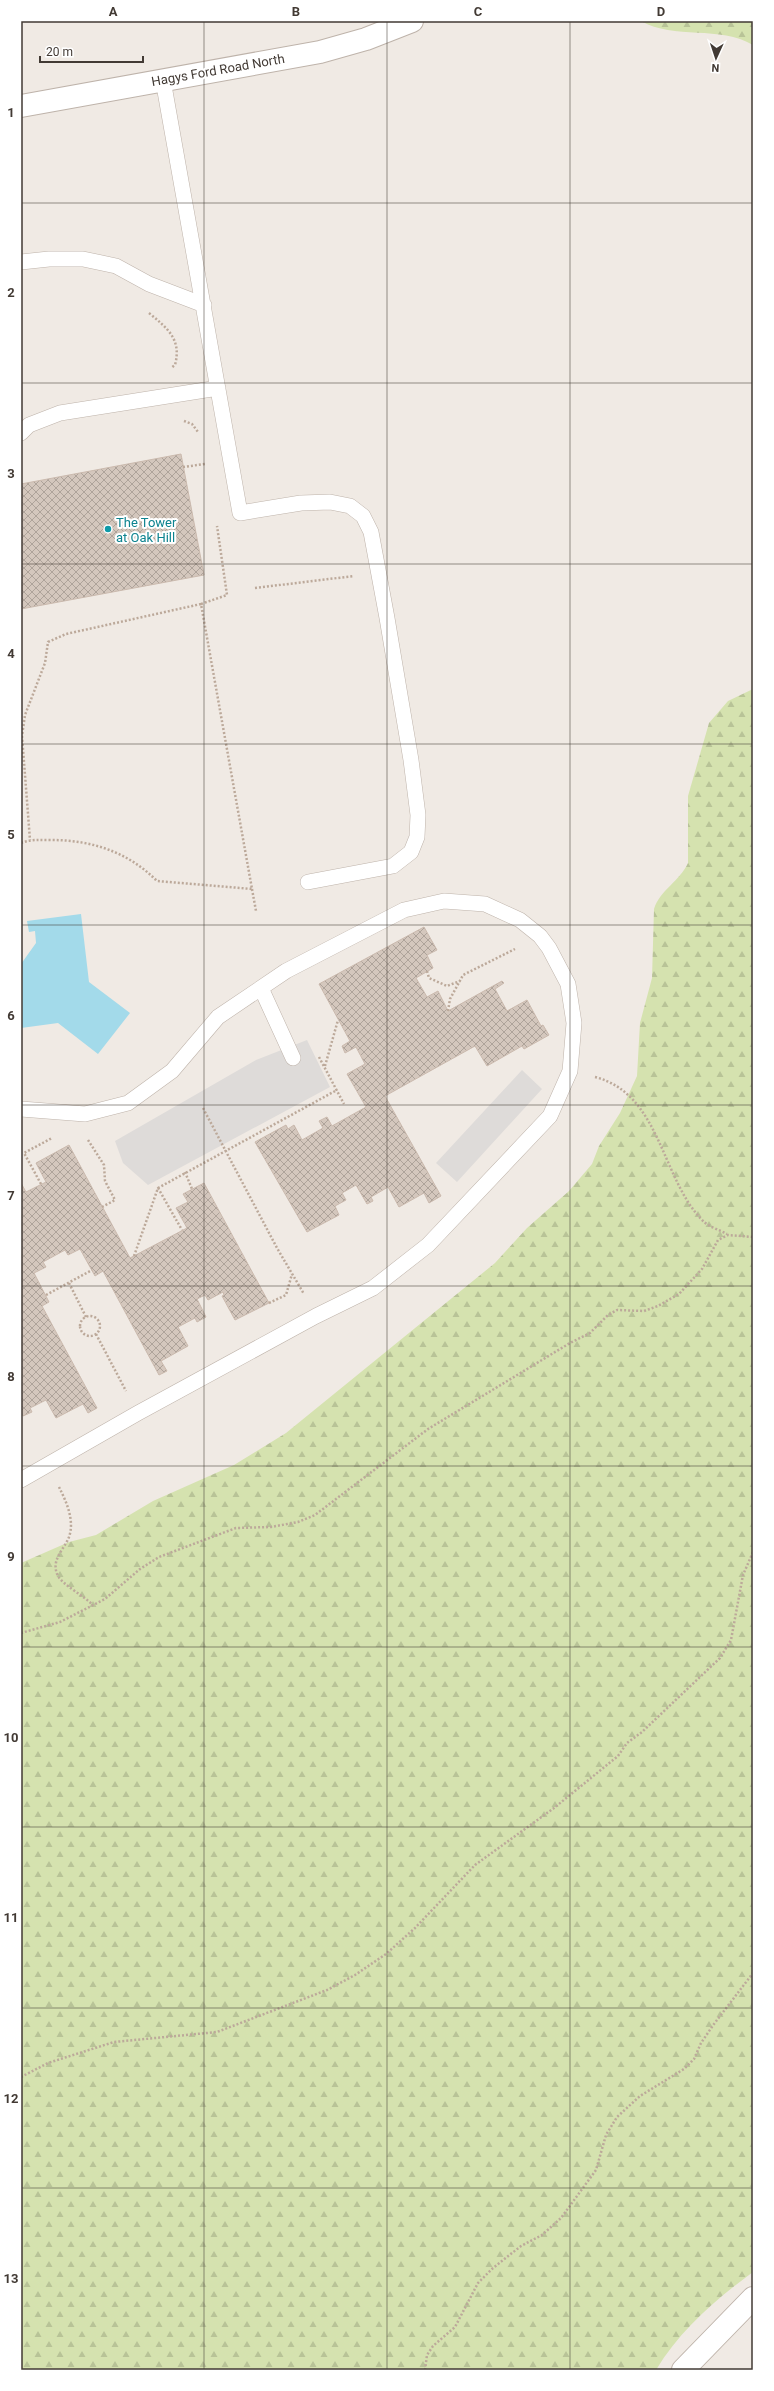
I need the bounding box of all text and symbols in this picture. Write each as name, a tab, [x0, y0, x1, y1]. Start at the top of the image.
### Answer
text: A	[109, 4, 118, 19]
text: B	[292, 4, 300, 19]
text: C	[474, 4, 483, 19]
text: D	[657, 4, 665, 19]
scale bar	[40, 38, 143, 64]
north arrow	[696, 38, 736, 78]
text: 20 m	[46, 45, 73, 59]
street label: Hagys Ford Road North	[150, 51, 286, 89]
text: N	[711, 61, 720, 74]
text: 1	[7, 105, 15, 120]
text: 2	[7, 285, 15, 300]
text: 3	[7, 466, 15, 481]
place label: The Tower at Oak Hill	[116, 515, 177, 545]
marker: The Tower at Oak Hill	[103, 524, 113, 534]
text: 4	[7, 646, 15, 661]
text: 5	[7, 827, 15, 842]
text: 6	[7, 1008, 15, 1023]
text: 7	[7, 1188, 15, 1203]
text: 8	[7, 1369, 15, 1384]
text: 9	[7, 1549, 15, 1564]
text: 10	[4, 1730, 18, 1745]
text: 11	[4, 1910, 18, 1925]
text: 12	[4, 2091, 18, 2106]
text: 13	[4, 2271, 18, 2286]

